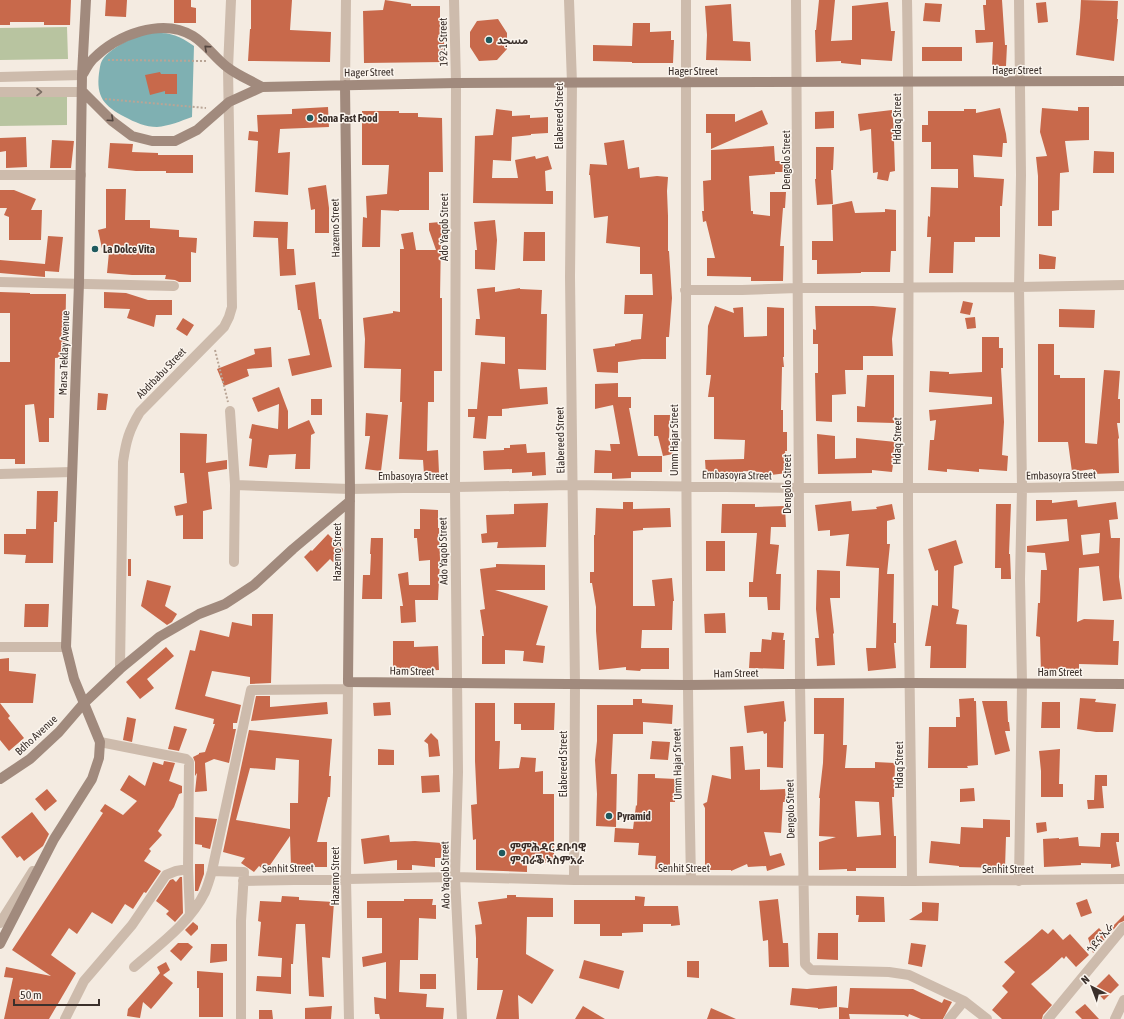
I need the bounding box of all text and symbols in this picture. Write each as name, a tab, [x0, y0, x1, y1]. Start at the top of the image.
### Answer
street label: 192-1 Street	[437, 18, 449, 66]
place label: مسجد	[497, 34, 528, 47]
marker: مسجد	[484, 35, 494, 45]
one-way arrow	[204, 46, 212, 53]
street label: Hager Street	[992, 64, 1042, 76]
street label: Hager Street	[668, 65, 718, 77]
street label: Hager Street	[344, 66, 394, 78]
street label: Elabereed Street	[553, 83, 565, 149]
one-way arrow	[36, 88, 42, 96]
street label: Hdaq Street	[891, 93, 903, 141]
place label: Sona Fast Food	[318, 112, 377, 124]
marker: Sona Fast Food	[305, 113, 315, 123]
one-way arrow	[106, 115, 113, 122]
street label: Dengolo Street	[780, 130, 792, 190]
street label: Ado Yaqob Street	[438, 193, 450, 261]
street label: Hazemo Street	[328, 198, 342, 258]
place label: La Dolce Vita	[103, 243, 155, 255]
marker: La Dolce Vita	[90, 244, 100, 254]
street label: Marsa Teklay Avenue	[57, 310, 71, 396]
street label: Abdrbabu Street	[134, 345, 188, 401]
street label: Umm Hajar Street	[668, 404, 680, 476]
street label: Elabereed Street	[553, 406, 567, 474]
street label: Hdaq Street	[891, 417, 903, 465]
street label: Dengolo Street	[781, 454, 793, 514]
street label: Embasoyra Street	[702, 468, 772, 482]
street label: Embasoyra Street	[1026, 468, 1096, 482]
street label: Embasoyra Street	[378, 470, 448, 482]
street label: Ado Yaqob Street	[436, 517, 450, 585]
street label: Hazemo Street	[331, 522, 343, 582]
street label: Ham Street	[389, 665, 435, 677]
street label: Ham Street	[1037, 666, 1083, 678]
street label: Ham Street	[713, 667, 759, 679]
street label: Bdho Avenue	[13, 713, 59, 757]
street label: Umm Hajar Street	[670, 728, 684, 800]
street label: Elabereed Street	[557, 731, 569, 797]
street label: Hdaq Street	[893, 741, 905, 789]
street label: Dengolo Street	[783, 779, 797, 839]
place label: Pyramid	[617, 810, 651, 822]
marker: Pyramid	[604, 811, 614, 821]
street label: Ado Yaqob Street	[438, 841, 452, 909]
place label: ምምሕዳር ደቡባዊ ምብራቕ ኣስምአራ	[510, 841, 587, 866]
street label: Hazemo Street	[329, 846, 341, 906]
marker: ምምሕዳር ደቡባዊ ምብራቕ ኣስምአራ	[497, 848, 507, 858]
street label: Senhit Street	[262, 862, 314, 874]
street label: Senhit Street	[658, 862, 710, 874]
street label: Senhit Street	[982, 863, 1034, 875]
street label: ጎደና ኢራ	[1084, 920, 1116, 955]
north arrow	[1072, 967, 1112, 1007]
text: N	[1079, 973, 1092, 986]
scale bar	[14, 981, 99, 1007]
text: 50 m	[20, 988, 42, 1002]

